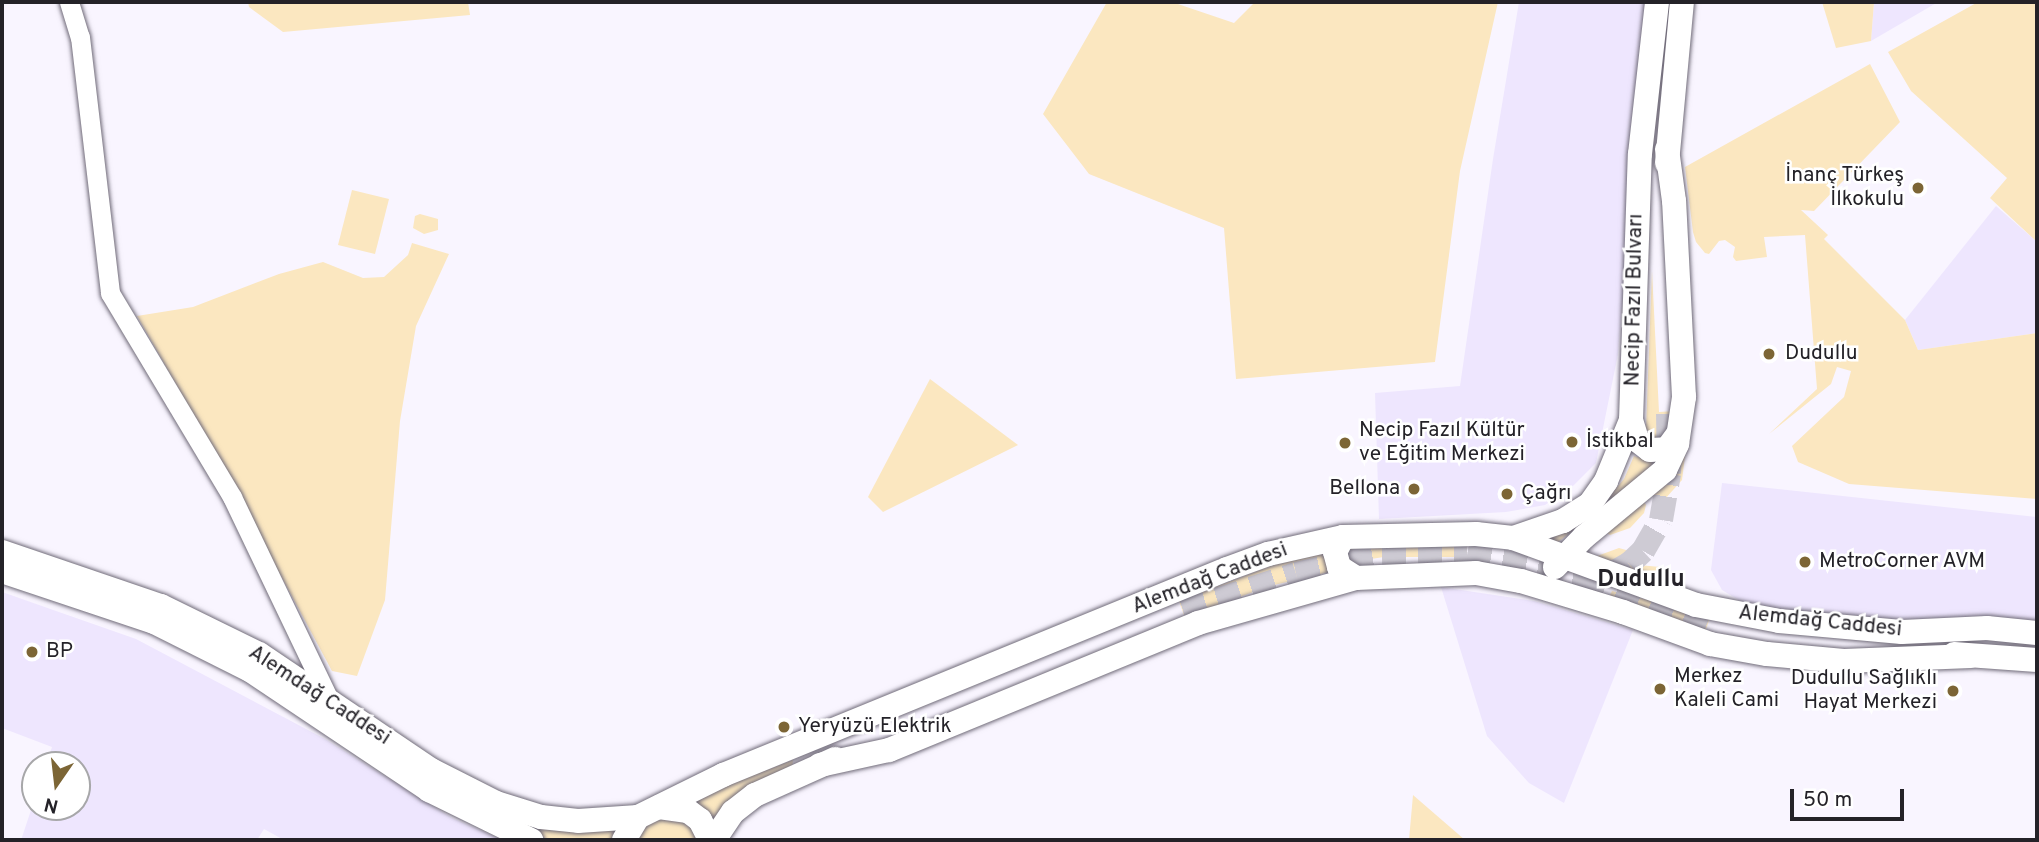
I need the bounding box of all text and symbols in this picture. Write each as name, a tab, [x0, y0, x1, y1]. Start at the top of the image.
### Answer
place label: İnanç Türkeş İlkokulu	[1785, 163, 1904, 213]
marker: İnanç Türkeş İlkokulu	[1910, 180, 1926, 196]
street label: Necip Fazıl Bulvarı	[1621, 213, 1649, 387]
place label: Dudullu	[1785, 341, 1857, 367]
marker: Dudullu	[1759, 344, 1779, 364]
place label: Necip Fazıl Kültür ve Eğitim Merkezi	[1359, 418, 1525, 468]
place label: İstikbal	[1586, 429, 1654, 455]
marker: İstikbal	[1564, 434, 1580, 450]
marker: Necip Fazıl Kültür ve Eğitim Merkezi	[1337, 435, 1353, 451]
place label: Bellona	[1329, 476, 1400, 502]
marker: Bellona	[1406, 481, 1422, 497]
place label: Çağrı	[1521, 481, 1571, 507]
marker: Çağrı	[1499, 486, 1515, 502]
street label: Alemdağ Caddesi	[1129, 538, 1291, 620]
place label: MetroCorner AVM	[1819, 549, 1986, 575]
marker: MetroCorner AVM	[1797, 554, 1813, 570]
district label: Dudullu	[1597, 567, 1685, 595]
street label: Alemdağ Caddesi	[1737, 601, 1903, 643]
place label: BP	[46, 639, 73, 665]
street label: Alemdağ Caddesi	[243, 641, 395, 751]
marker: BP	[24, 644, 40, 660]
place label: Merkez Kaleli Cami	[1674, 664, 1779, 714]
place label: Dudullu Sağlıklı Hayat Merkezi	[1791, 666, 1937, 716]
marker: Merkez Kaleli Cami	[1652, 681, 1668, 697]
marker: Dudullu Sağlıklı Hayat Merkezi	[1943, 681, 1963, 701]
place label: Yeryüzü Elektrik	[798, 714, 952, 740]
marker: Yeryüzü Elektrik	[776, 719, 792, 735]
north arrow	[21, 751, 91, 821]
scale bar	[1794, 776, 1908, 820]
text: 50 m	[1803, 787, 1852, 814]
text: N	[42, 791, 61, 818]

